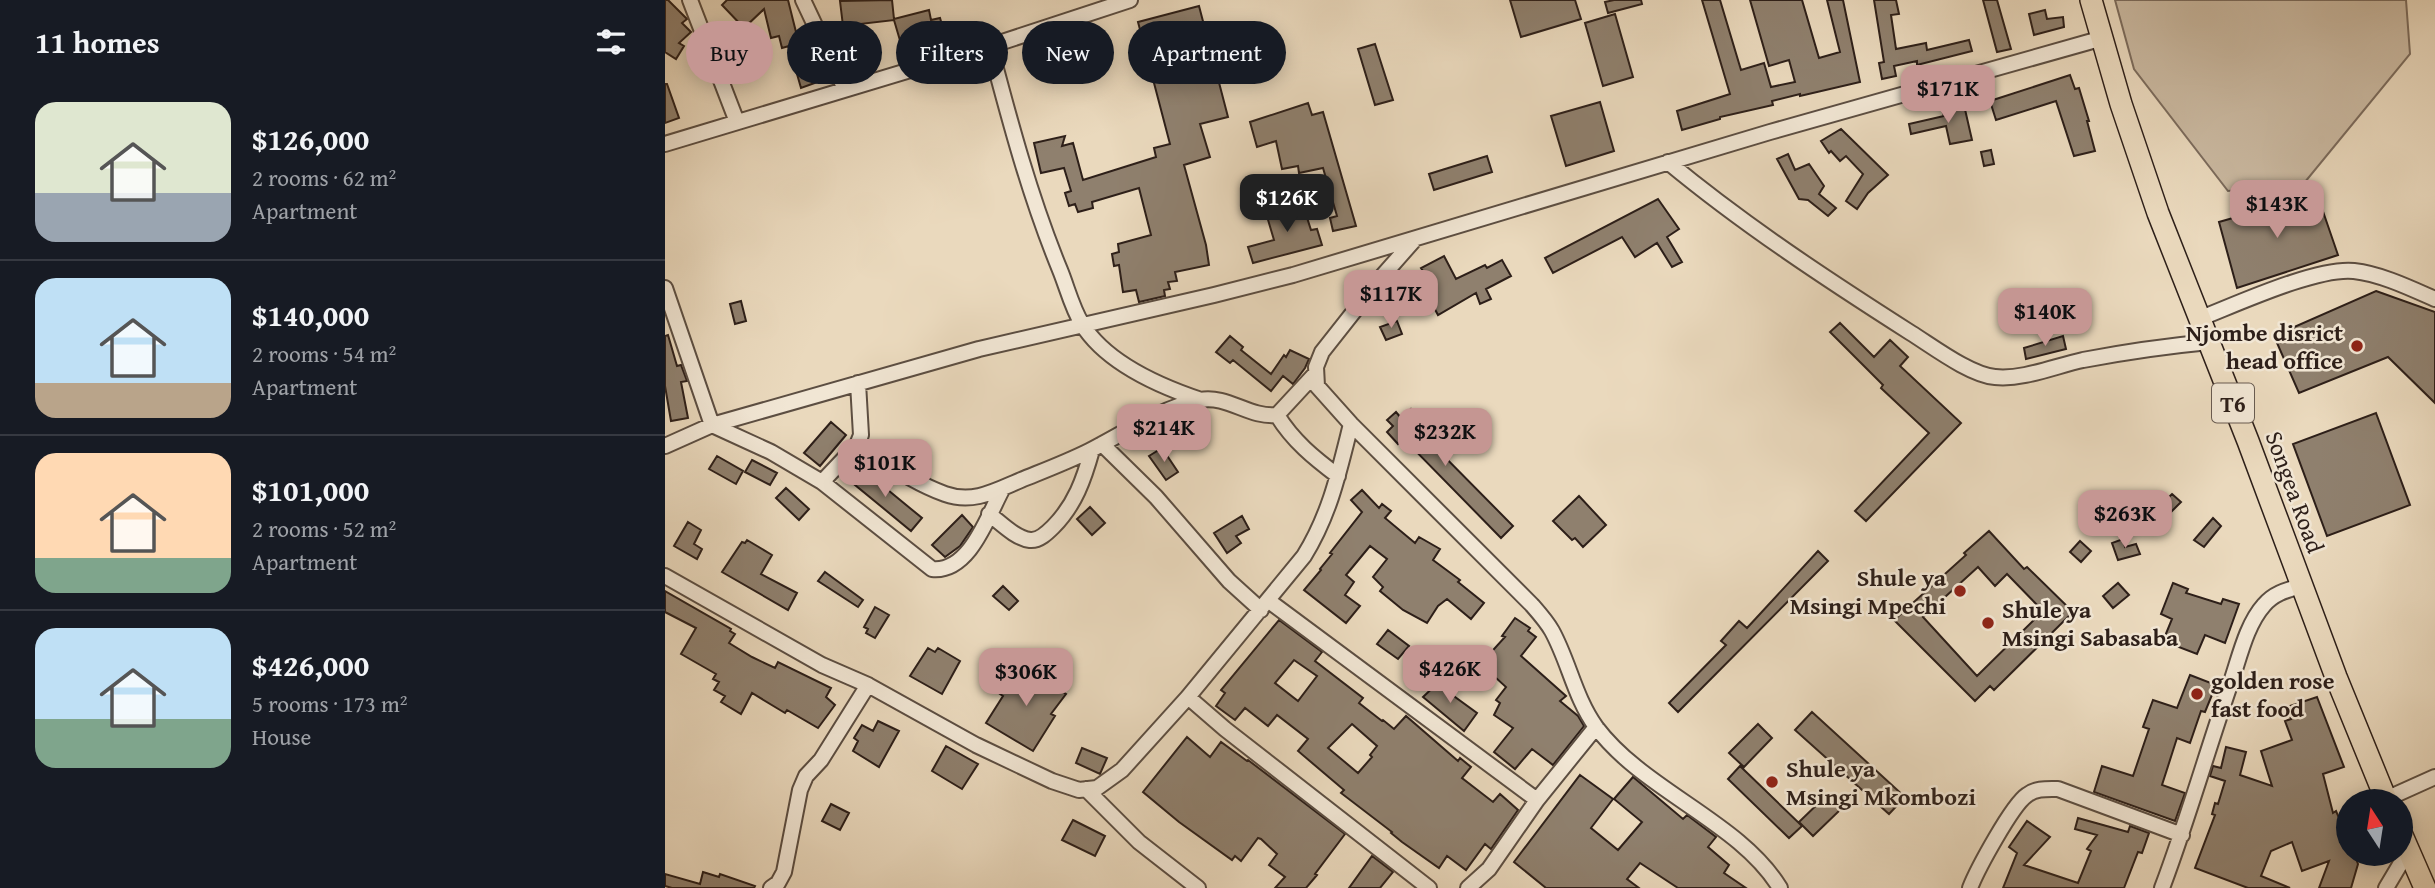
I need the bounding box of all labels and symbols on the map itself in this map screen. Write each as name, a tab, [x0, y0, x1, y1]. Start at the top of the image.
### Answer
pin: $171K	[1899, 66, 1997, 125]
pin: $126K	[1238, 174, 1336, 234]
pin: $143K	[2228, 180, 2326, 240]
pin: $117K	[1342, 270, 1440, 330]
pin: $140K	[1996, 288, 2094, 348]
place label: Njombe disrict head office	[2186, 315, 2343, 378]
marker: Njombe disrict head office	[2349, 338, 2365, 354]
road number: T6	[2212, 384, 2254, 422]
pin: $214K	[1115, 405, 1213, 464]
pin: $232K	[1396, 408, 1494, 468]
street label: Songea Road	[2257, 426, 2333, 558]
pin: $101K	[836, 440, 934, 499]
pin: $263K	[2076, 490, 2174, 550]
place label: Shule ya Msingi Mpechi	[1790, 560, 1947, 623]
marker: Shule ya Msingi Mpechi	[1952, 583, 1968, 599]
place label: Shule ya Msingi Sabasaba	[2002, 592, 2179, 655]
marker: Shule ya Msingi Sabasaba	[1980, 615, 1996, 631]
pin: $426K	[1401, 646, 1499, 705]
pin: $306K	[977, 648, 1075, 708]
place label: golden rose fast food	[2211, 663, 2335, 726]
marker: golden rose fast food	[2189, 686, 2205, 702]
place label: Shule ya Msingi Mkombozi	[1786, 751, 1976, 814]
marker: Shule ya Msingi Mkombozi	[1764, 774, 1780, 790]
north arrow	[2336, 789, 2413, 866]

